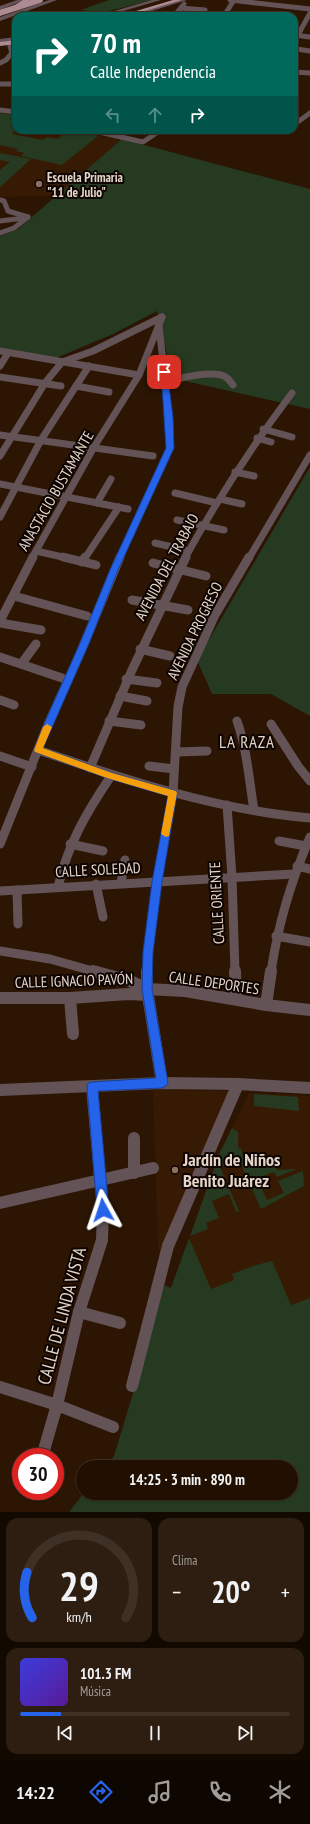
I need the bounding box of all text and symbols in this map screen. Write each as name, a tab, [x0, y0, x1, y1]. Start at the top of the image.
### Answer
text: 70 m	[90, 24, 141, 61]
icon: right	[24, 28, 76, 80]
text: Calle Independencia	[90, 60, 216, 83]
icon: left	[102, 104, 124, 126]
icon: ahead	[144, 104, 166, 126]
icon: right	[186, 104, 208, 126]
place label: Escuela Primaria "11 de Julio"	[47, 169, 123, 201]
marker: Escuela Primaria "11 de Julio"	[34, 179, 44, 189]
pin	[147, 355, 181, 389]
icon: arrive	[153, 361, 175, 383]
street label: ANASTACIO BUSTAMANTE	[14, 427, 98, 554]
street label: AVENIDA DEL TRABAJO	[130, 510, 203, 623]
street label: AVENIDA PROGRESO	[163, 579, 226, 683]
district label: LA RAZA	[219, 731, 275, 753]
street label: CALLE SOLEDAD	[55, 858, 141, 881]
street label: CALLE ORIENTE	[205, 861, 228, 945]
street label: CALLE DEPORTES	[168, 967, 260, 998]
street label: CALLE IGNACIO PAVÓN	[14, 969, 134, 992]
place label: Jardín de Niños Benito Juárez	[182, 1148, 280, 1192]
marker: Jardín de Niños Benito Juárez	[170, 1165, 180, 1175]
position arrow	[82, 1189, 124, 1231]
street label: CALLE DE LINDA VISTA	[32, 1244, 91, 1387]
speed limit sign: 30	[12, 1448, 64, 1500]
text: 14:25 · 3 min · 890 m	[129, 1470, 245, 1489]
text: Clima	[172, 1552, 197, 1569]
text: 29	[59, 1559, 99, 1612]
text: 20°	[211, 1572, 251, 1611]
text: −	[172, 1578, 181, 1606]
text: +	[281, 1578, 290, 1606]
text: km/h	[66, 1607, 92, 1626]
text: 101.3 FM	[80, 1664, 131, 1683]
text: Música	[80, 1683, 111, 1700]
icon: previous	[54, 1722, 76, 1744]
icon: pause	[144, 1722, 166, 1744]
icon: next	[234, 1722, 256, 1744]
icon: directions	[87, 1778, 115, 1806]
icon: music	[146, 1778, 174, 1806]
icon: phone	[206, 1778, 234, 1806]
icon: climate	[266, 1778, 294, 1806]
text: 14:22	[16, 1781, 55, 1804]

